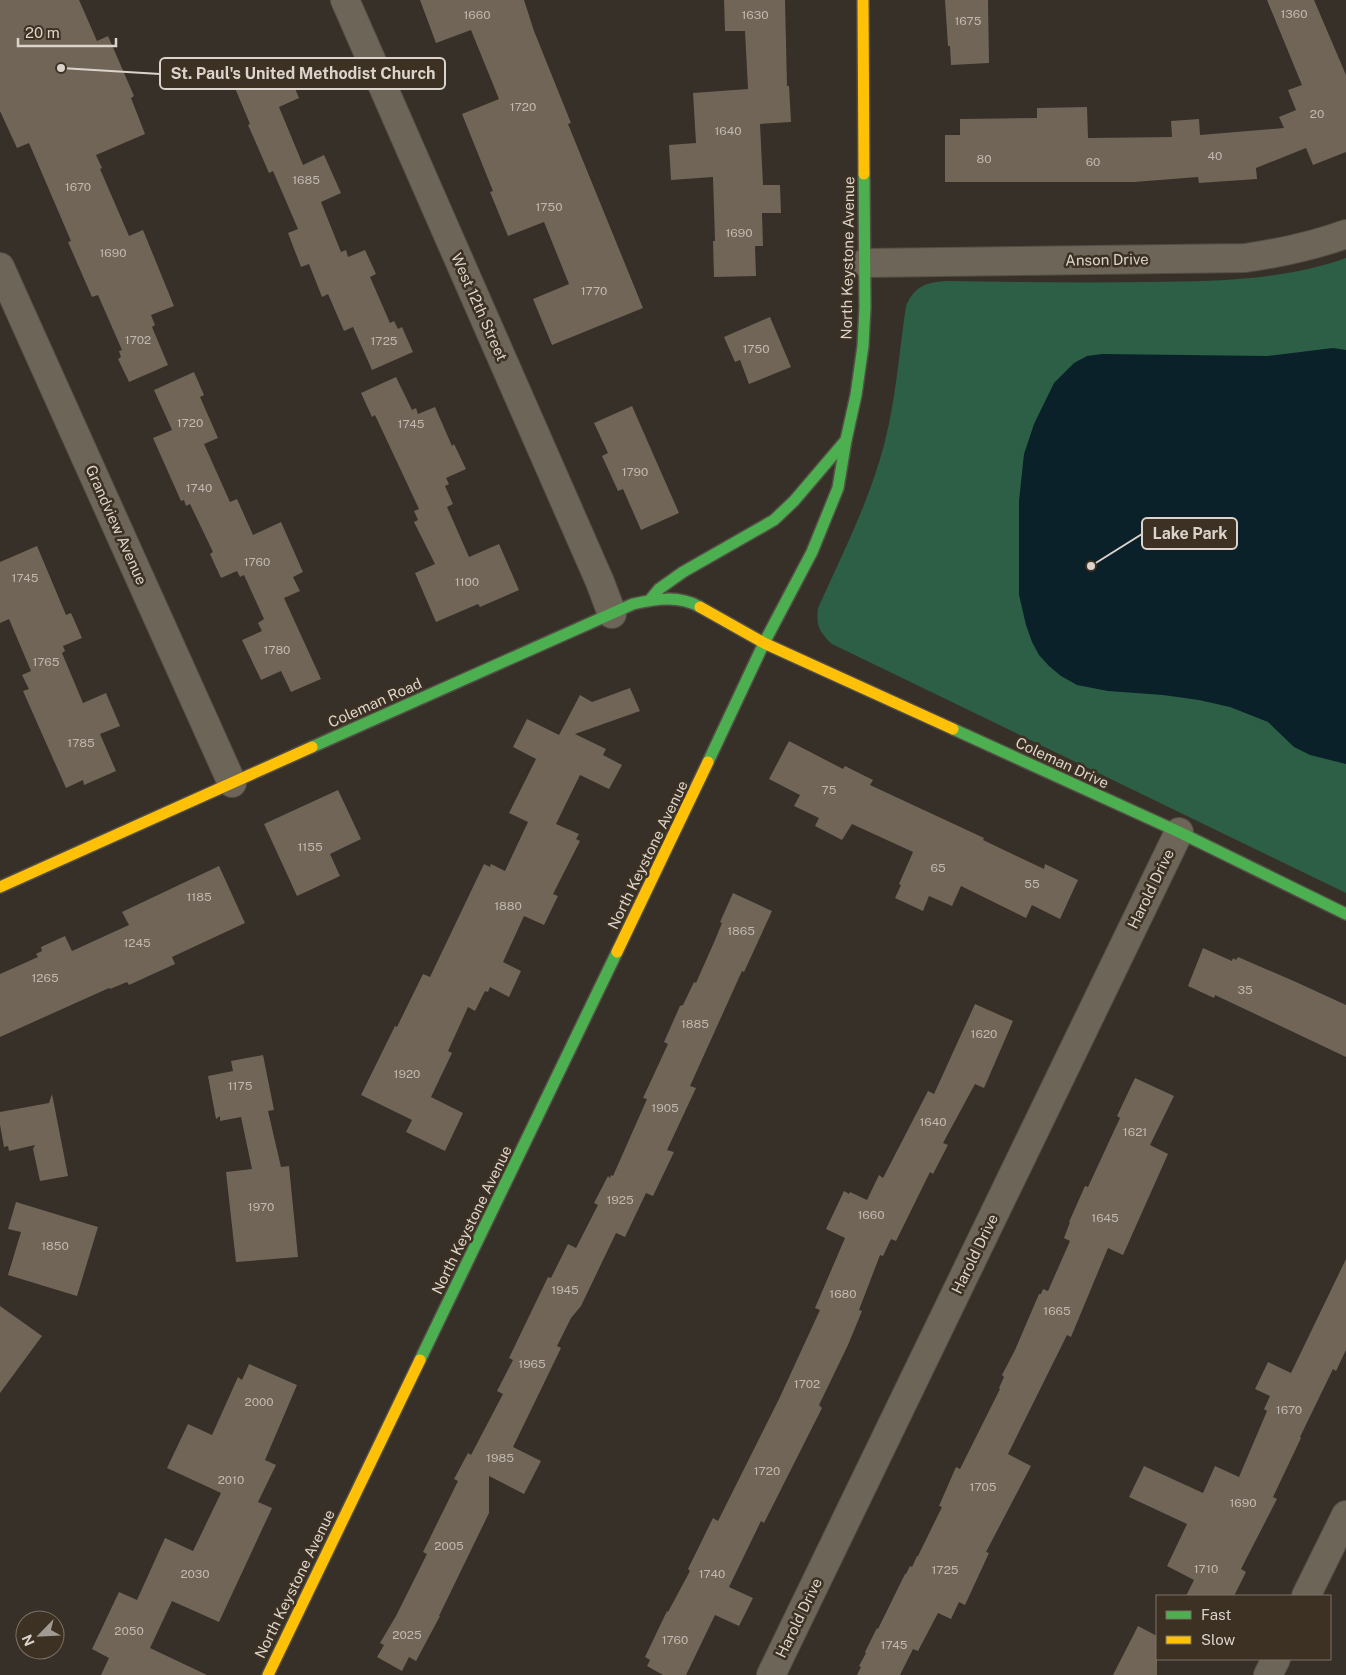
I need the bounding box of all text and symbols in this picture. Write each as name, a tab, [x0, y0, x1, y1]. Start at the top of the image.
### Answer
house number: 1360	[1280, 7, 1308, 21]
house number: 1660	[463, 8, 491, 22]
house number: 1630	[741, 8, 769, 22]
house number: 1675	[954, 14, 982, 28]
scale bar	[18, 15, 115, 47]
text: 20 m	[25, 24, 60, 41]
callout: St. Paul's United Methodist Church	[160, 58, 445, 89]
text: St. Paul's United Methodist Church	[170, 64, 436, 83]
house number: 1720	[510, 100, 536, 114]
house number: 20	[1310, 107, 1324, 121]
house number: 1640	[714, 124, 742, 138]
house number: 40	[1208, 149, 1222, 163]
house number: 80	[976, 152, 992, 166]
house number: 60	[1086, 155, 1100, 169]
house number: 1685	[292, 173, 320, 187]
street label: North Keystone Avenue	[838, 176, 857, 340]
house number: 1670	[65, 180, 91, 194]
house number: 1750	[535, 200, 563, 214]
house number: 1690	[725, 226, 753, 240]
house number: 1690	[99, 246, 127, 260]
street label: West 12th Street	[448, 250, 511, 363]
street label: Anson Drive	[1065, 250, 1149, 269]
house number: 1770	[581, 284, 607, 298]
house number: 1702	[125, 333, 151, 347]
house number: 1725	[370, 334, 398, 348]
house number: 1750	[742, 342, 770, 356]
house number: 1720	[177, 416, 203, 430]
house number: 1745	[398, 417, 425, 431]
street label: Grandview Avenue	[82, 462, 150, 587]
house number: 1790	[622, 465, 648, 479]
house number: 1740	[186, 481, 212, 495]
callout: Lake Park	[1142, 518, 1237, 549]
text: Lake Park	[1153, 524, 1227, 543]
house number: 1760	[244, 555, 270, 569]
house number: 1745	[12, 571, 39, 585]
house number: 1100	[455, 575, 479, 589]
house number: 1780	[264, 643, 290, 657]
house number: 1765	[32, 655, 60, 669]
street label: Coleman Road	[325, 674, 424, 731]
street label: Coleman Drive	[1013, 734, 1112, 792]
house number: 1785	[67, 736, 95, 750]
street label: North Keystone Avenue	[604, 778, 691, 932]
house number: 75	[822, 783, 837, 797]
house number: 1155	[297, 840, 323, 854]
street label: Harold Drive	[1124, 846, 1177, 931]
house number: 65	[930, 861, 946, 875]
house number: 55	[1024, 877, 1040, 891]
house number: 1185	[186, 890, 212, 904]
house number: 1880	[494, 899, 522, 913]
house number: 1865	[727, 924, 755, 938]
house number: 1245	[123, 936, 151, 950]
house number: 1265	[31, 971, 59, 985]
house number: 35	[1237, 983, 1253, 997]
house number: 1885	[681, 1017, 709, 1031]
house number: 1620	[971, 1027, 997, 1041]
house number: 1920	[394, 1067, 420, 1081]
house number: 1175	[228, 1079, 253, 1093]
house number: 1905	[651, 1101, 679, 1115]
house number: 1640	[919, 1115, 947, 1129]
house number: 1621	[1123, 1125, 1147, 1139]
street label: North Keystone Avenue	[428, 1143, 515, 1297]
house number: 1925	[606, 1193, 634, 1207]
house number: 1970	[248, 1200, 274, 1214]
house number: 1660	[857, 1208, 885, 1222]
street label: Harold Drive	[948, 1211, 1001, 1296]
house number: 1645	[1091, 1211, 1119, 1225]
house number: 1850	[41, 1239, 69, 1253]
house number: 1945	[551, 1283, 579, 1297]
house number: 1680	[829, 1287, 857, 1301]
house number: 1665	[1043, 1304, 1071, 1318]
house number: 1965	[518, 1357, 546, 1371]
house number: 1702	[794, 1377, 820, 1391]
house number: 2000	[244, 1395, 274, 1409]
house number: 1670	[1276, 1403, 1302, 1417]
house number: 1985	[486, 1451, 514, 1465]
house number: 1720	[754, 1464, 780, 1478]
house number: 2010	[218, 1473, 244, 1487]
house number: 1705	[970, 1480, 997, 1494]
house number: 1690	[1229, 1496, 1257, 1510]
street label: North Keystone Avenue	[251, 1507, 338, 1661]
house number: 2005	[434, 1539, 464, 1553]
house number: 1710	[1194, 1562, 1218, 1576]
house number: 1725	[931, 1563, 959, 1577]
house number: 2030	[180, 1567, 210, 1581]
house number: 1740	[699, 1567, 725, 1581]
street label: Harold Drive	[772, 1575, 825, 1660]
legend	[1156, 1595, 1331, 1660]
text: Fast	[1201, 1606, 1231, 1623]
north arrow	[15, 1610, 65, 1660]
house number: 2050	[114, 1624, 144, 1638]
house number: 2025	[392, 1628, 422, 1642]
text: Slow	[1201, 1631, 1236, 1648]
text: N	[19, 1632, 38, 1649]
house number: 1760	[662, 1633, 688, 1647]
house number: 1745	[881, 1638, 908, 1652]

